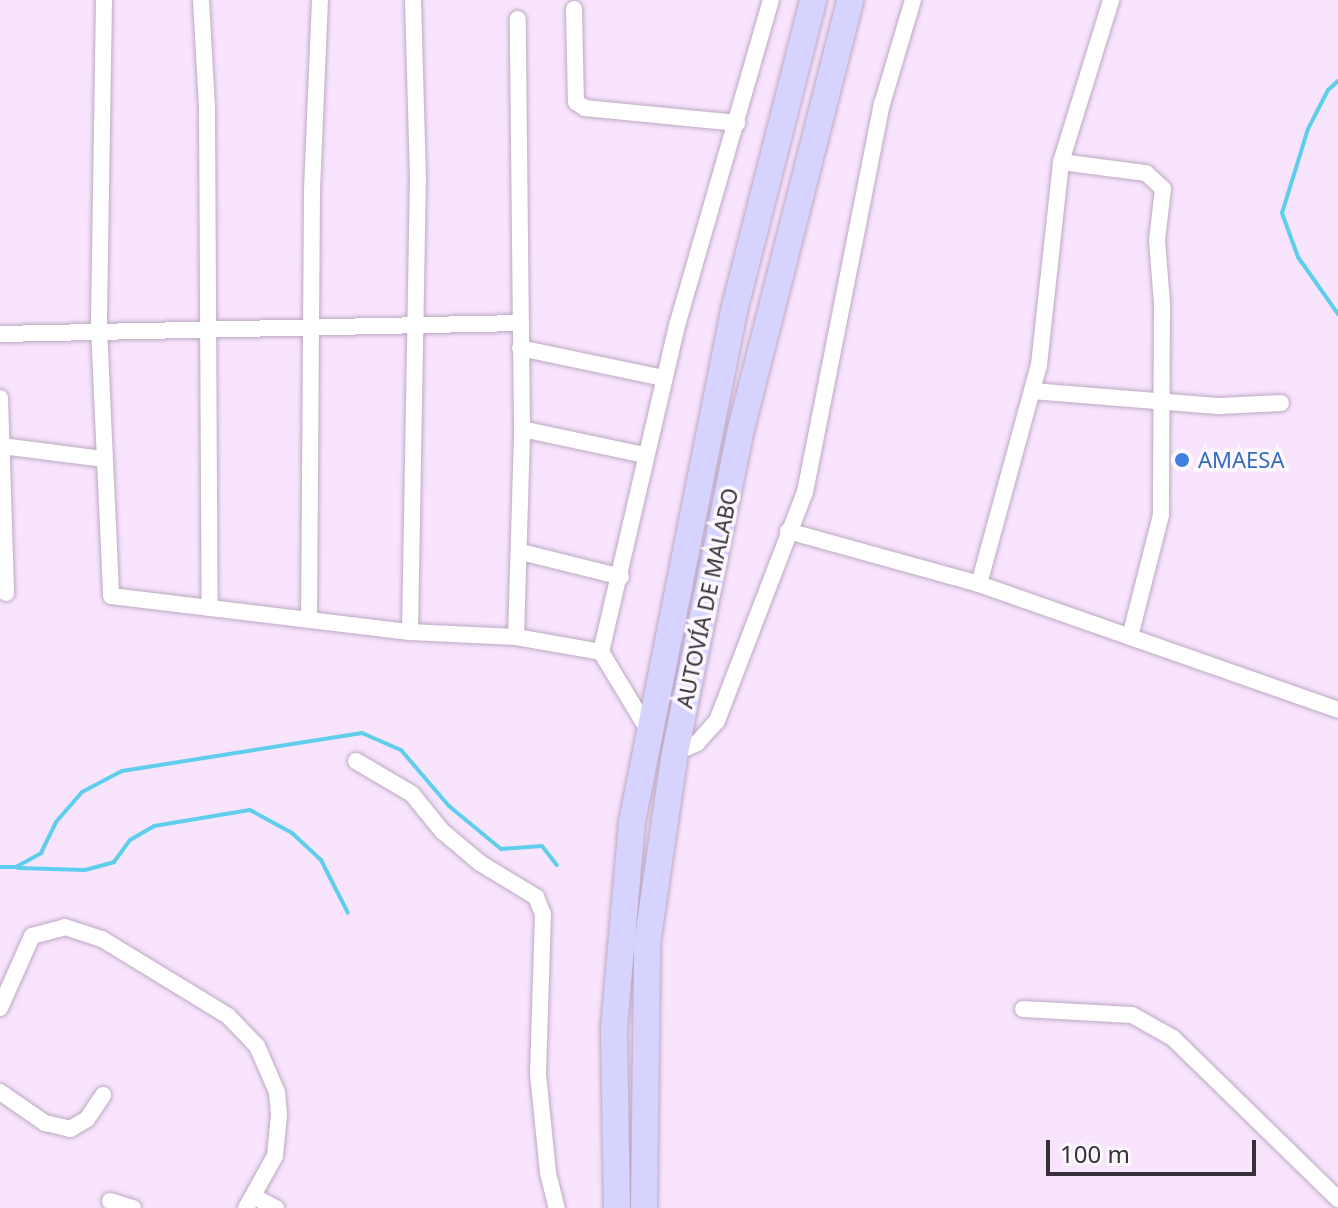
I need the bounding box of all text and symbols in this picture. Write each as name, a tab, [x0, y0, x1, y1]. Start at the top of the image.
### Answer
place label: AMAESA	[1198, 447, 1284, 473]
marker: AMAESA	[1173, 451, 1191, 469]
street label: AUTOVÍA DE MALABO	[671, 485, 743, 711]
scale bar	[1050, 1124, 1260, 1174]
text: 100 m	[1060, 1137, 1130, 1170]

